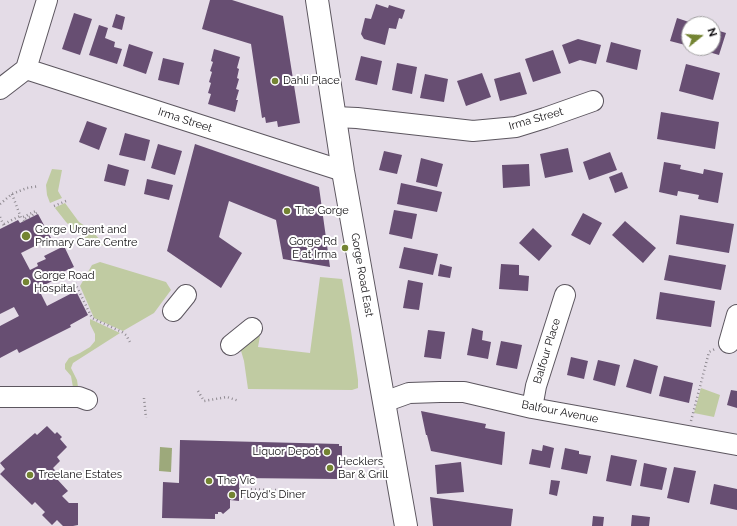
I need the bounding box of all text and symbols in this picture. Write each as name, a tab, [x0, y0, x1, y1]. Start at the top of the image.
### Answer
north arrow	[681, 16, 721, 56]
text: N	[704, 26, 719, 38]
place label: Dahli Place	[283, 74, 340, 88]
marker: Dahli Place	[270, 76, 280, 86]
street label: Irma Street	[156, 105, 214, 135]
street label: Irma Street	[507, 105, 565, 133]
place label: The Gorge	[295, 204, 349, 218]
marker: The Gorge	[282, 206, 292, 216]
place label: Gorge Urgent and Primary Care Centre	[35, 223, 138, 249]
marker: Gorge Urgent and Primary Care Centre	[20, 230, 32, 242]
street label: Gorge Road East	[348, 232, 376, 318]
place label: Gorge Rd E at Irma	[289, 235, 337, 261]
marker: Gorge Rd E at Irma	[340, 243, 350, 253]
place label: Gorge Road Hospital	[34, 269, 95, 295]
marker: Gorge Road Hospital	[21, 277, 31, 287]
street label: Balfour Place	[531, 317, 563, 385]
street label: Balfour Avenue	[520, 398, 600, 426]
place label: Liquor Depot	[252, 445, 319, 459]
marker: Liquor Depot	[322, 447, 332, 457]
place label: Hecklers Bar & Grill	[338, 455, 388, 481]
marker: Hecklers Bar & Grill	[325, 463, 335, 473]
place label: Treelane Estates	[38, 468, 122, 482]
marker: Treelane Estates	[25, 470, 35, 480]
place label: The Vic	[217, 474, 255, 488]
marker: The Vic	[204, 476, 214, 486]
place label: Floyd's Diner	[240, 488, 306, 502]
marker: Floyd's Diner	[227, 490, 237, 500]

